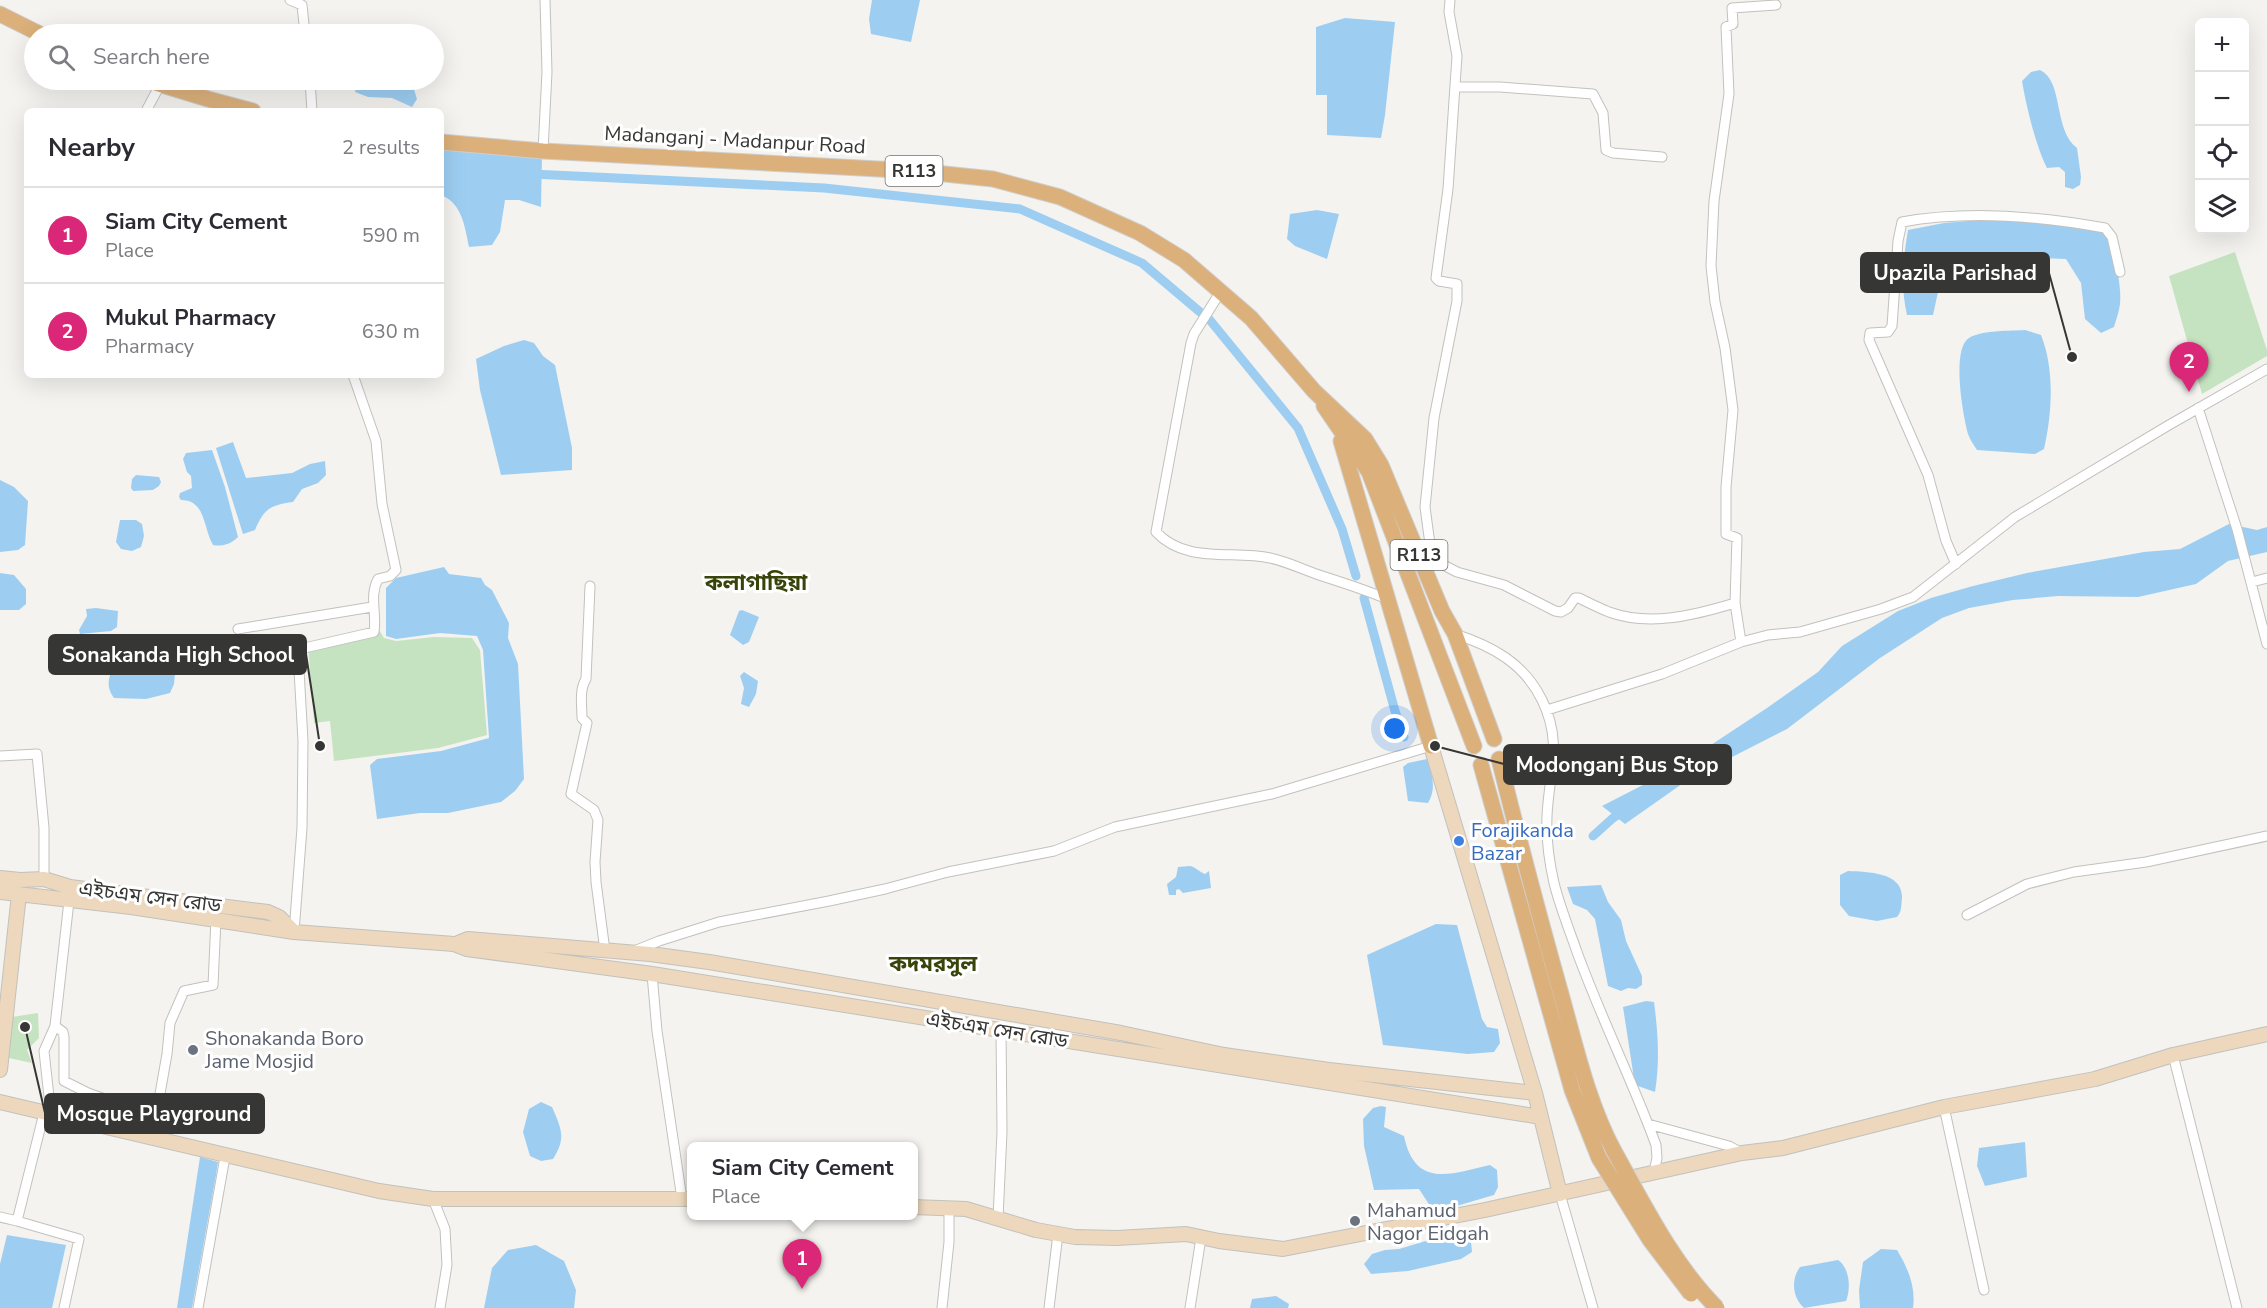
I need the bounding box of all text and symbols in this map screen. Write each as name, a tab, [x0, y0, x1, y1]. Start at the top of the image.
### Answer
map controls	[2195, 18, 2249, 234]
button: +	[2195, 18, 2249, 72]
search box	[24, 24, 444, 90]
icon: search	[45, 41, 78, 74]
text: Search here	[93, 42, 210, 72]
button: −	[2195, 72, 2249, 126]
street label: Madanganj - Madanpur Road	[604, 120, 866, 160]
button: locate	[2195, 126, 2249, 180]
text: Nearby	[48, 130, 135, 165]
text: 2 results	[342, 134, 420, 161]
road number: R113	[886, 156, 942, 186]
button: layers	[2195, 180, 2249, 234]
text: Siam City Cement	[105, 207, 287, 237]
text: 1	[62, 222, 74, 249]
text: 590 m	[362, 222, 420, 249]
text: Place	[105, 237, 154, 264]
callout: Upazila Parishad	[1861, 253, 2049, 292]
text: Upazila Parishad	[1873, 259, 2037, 287]
text: Mukul Pharmacy	[105, 303, 276, 333]
text: 2	[62, 318, 74, 345]
text: 630 m	[362, 318, 420, 345]
text: Pharmacy	[105, 333, 194, 360]
pin: 2	[2170, 342, 2208, 392]
road number: R113	[1390, 540, 1448, 570]
district label: কলাগাছিয়া	[704, 568, 808, 598]
callout: Sonakanda High School	[49, 635, 306, 674]
text: Sonakanda High School	[62, 641, 294, 669]
your location	[1380, 714, 1409, 743]
callout: Modonganj Bus Stop	[1504, 745, 1731, 784]
text: Modonganj Bus Stop	[1515, 751, 1719, 779]
place label: Forajikanda Bazar	[1471, 817, 1574, 867]
marker: Forajikanda Bazar	[1452, 834, 1466, 848]
street label: এইচএম সেন রোড	[77, 875, 224, 919]
district label: কদমরসুল	[888, 949, 977, 979]
street label: এইচএম সেন রোড	[924, 1005, 1071, 1055]
place label: Shonakanda Boro Jame Mosjid	[204, 1025, 364, 1075]
marker: Shonakanda Boro Jame Mosjid	[186, 1043, 200, 1057]
callout: Mosque Playground	[45, 1094, 264, 1133]
text: Mosque Playground	[57, 1100, 251, 1128]
popup	[687, 1142, 918, 1220]
text: Siam City Cement	[711, 1153, 894, 1183]
text: Place	[711, 1183, 760, 1210]
place label: Mahamud Nagor Eidgah	[1367, 1197, 1489, 1247]
marker: Mahamud Nagor Eidgah	[1348, 1214, 1362, 1228]
pin: 1	[782, 1240, 822, 1289]

